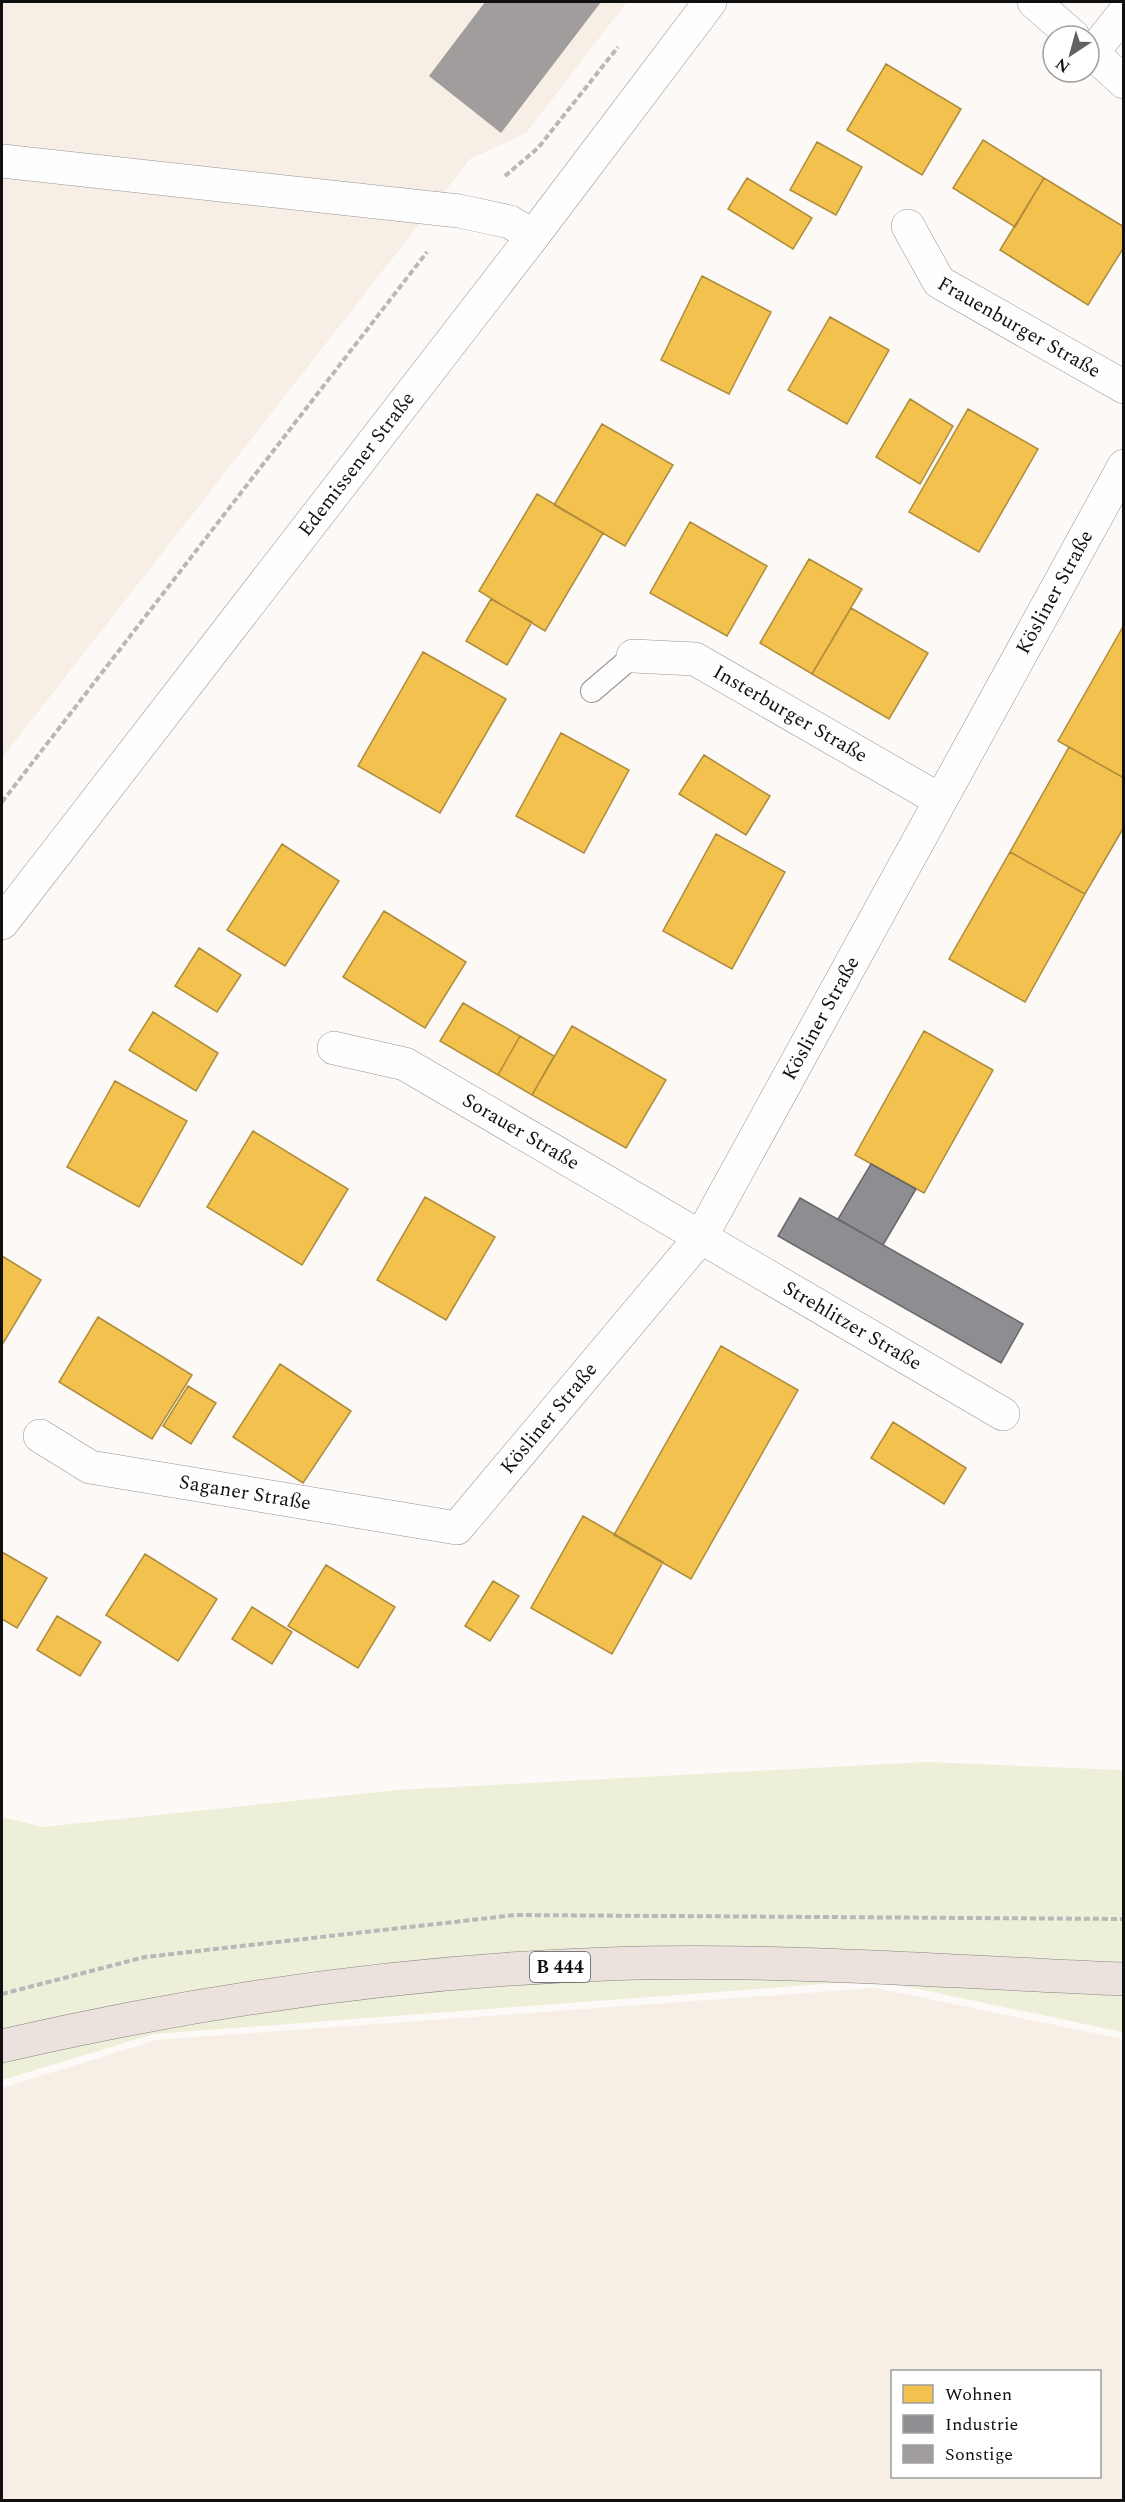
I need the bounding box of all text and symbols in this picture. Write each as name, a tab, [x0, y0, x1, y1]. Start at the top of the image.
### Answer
north arrow	[1041, 24, 1101, 84]
text: N	[1050, 52, 1075, 79]
street label: Frauenburger Straße	[932, 269, 1106, 386]
street label: Edemissener Straße	[291, 385, 422, 543]
street label: Kösliner Straße	[1008, 525, 1101, 660]
street label: Insterburger Straße	[707, 657, 873, 770]
street label: Kösliner Straße	[775, 951, 867, 1086]
street label: Sorauer Straße	[457, 1086, 585, 1178]
street label: Strehlitzer Straße	[777, 1273, 927, 1378]
street label: Kösliner Straße	[493, 1356, 605, 1481]
street label: Saganer Straße	[177, 1467, 313, 1518]
road number: B 444	[530, 1952, 590, 1982]
legend	[891, 2370, 1101, 2478]
text: Wohnen	[945, 2381, 1012, 2408]
text: Industrie	[945, 2411, 1018, 2438]
text: Sonstige	[945, 2441, 1013, 2468]

